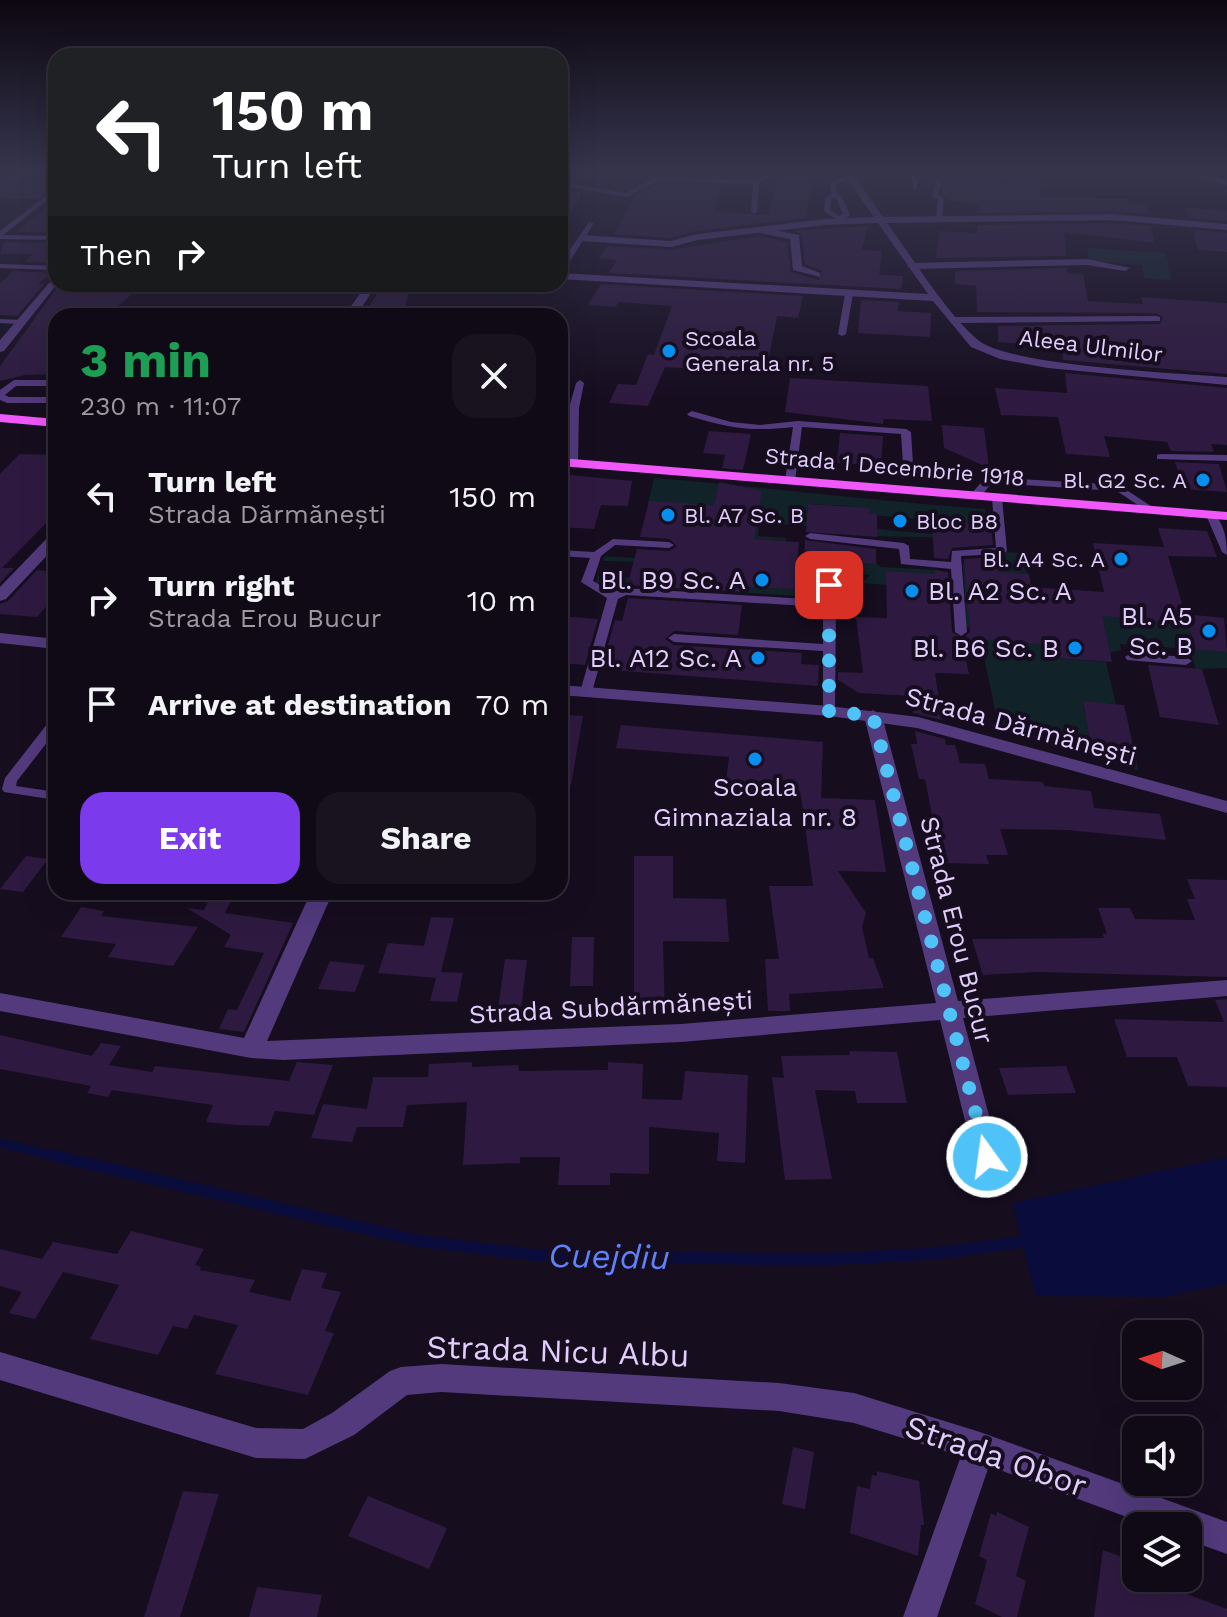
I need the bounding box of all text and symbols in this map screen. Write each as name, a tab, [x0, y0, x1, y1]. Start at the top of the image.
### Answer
text: 150 m	[212, 78, 374, 144]
icon: left	[80, 80, 184, 184]
text: Turn left	[212, 145, 362, 187]
icon: right	[168, 232, 212, 276]
text: Then	[80, 237, 152, 272]
street label: Aleea Ulmilor	[1018, 325, 1164, 367]
place label: Scoala Generala nr. 5	[685, 326, 834, 376]
text: 3 min	[80, 332, 211, 389]
button: close	[452, 334, 536, 418]
marker: Scoala Generala nr. 5	[660, 342, 678, 360]
text: 230 m · 11:07	[80, 391, 241, 421]
street label: Strada 1 Decembrie 1918	[764, 443, 1026, 491]
text: Turn left	[148, 464, 276, 499]
place label: Bl. G2 Sc. A	[1063, 468, 1187, 493]
marker: Bl. G2 Sc. A	[1194, 471, 1212, 489]
icon: left	[80, 474, 124, 518]
text: 150 m	[449, 479, 536, 514]
text: Strada Dărmănești	[148, 499, 386, 529]
place label: Bl. A7 Sc. B	[684, 503, 804, 528]
marker: Bl. A7 Sc. B	[659, 506, 677, 524]
place label: Bloc B8	[916, 509, 998, 534]
marker: Bloc B8	[891, 512, 909, 530]
place label: Bl. A4 Sc. A	[983, 547, 1105, 572]
marker: Bl. A4 Sc. A	[1112, 550, 1130, 568]
pin	[795, 551, 863, 619]
icon: arrive	[807, 563, 851, 607]
place label: Bl. B9 Sc. A	[600, 565, 746, 595]
text: Turn right	[148, 568, 294, 603]
marker: Bl. B9 Sc. A	[753, 571, 771, 589]
place label: Bl. A2 Sc. A	[928, 576, 1072, 606]
icon: right	[80, 578, 124, 622]
marker: Bl. A2 Sc. A	[903, 582, 921, 600]
text: 10 m	[467, 583, 536, 618]
place label: Bl. A5 Sc. B	[1121, 601, 1193, 661]
text: Strada Erou Bucur	[148, 603, 381, 633]
marker: Bl. A5 Sc. B	[1200, 622, 1218, 640]
place label: Bl. B6 Sc. B	[913, 633, 1059, 663]
marker: Bl. B6 Sc. B	[1066, 639, 1084, 657]
place label: Bl. A12 Sc. A	[590, 643, 742, 673]
marker: Bl. A12 Sc. A	[749, 649, 767, 667]
street label: Strada Dărmănești	[902, 681, 1140, 771]
icon: arrive	[80, 682, 124, 726]
text: Arrive at destination	[148, 687, 452, 722]
text: 70 m	[476, 687, 549, 722]
marker: Scoala Gimnaziala nr. 8	[746, 750, 764, 768]
place label: Scoala Gimnaziala nr. 8	[653, 772, 857, 832]
button: Exit	[80, 792, 300, 884]
button: Share	[316, 792, 536, 884]
street label: Strada Erou Bucur	[914, 813, 1000, 1047]
street label: Strada Subdărmănești	[468, 985, 754, 1029]
position arrow	[945, 1115, 1029, 1199]
water label: Cuejdiu	[548, 1235, 670, 1277]
north arrow	[1122, 1320, 1202, 1400]
map controls	[1122, 1320, 1202, 1592]
street label: Strada Nicu Albu	[426, 1327, 690, 1375]
street label: Strada Obor	[900, 1407, 1092, 1505]
button: sound	[1122, 1416, 1202, 1496]
button: layers	[1122, 1512, 1202, 1592]

